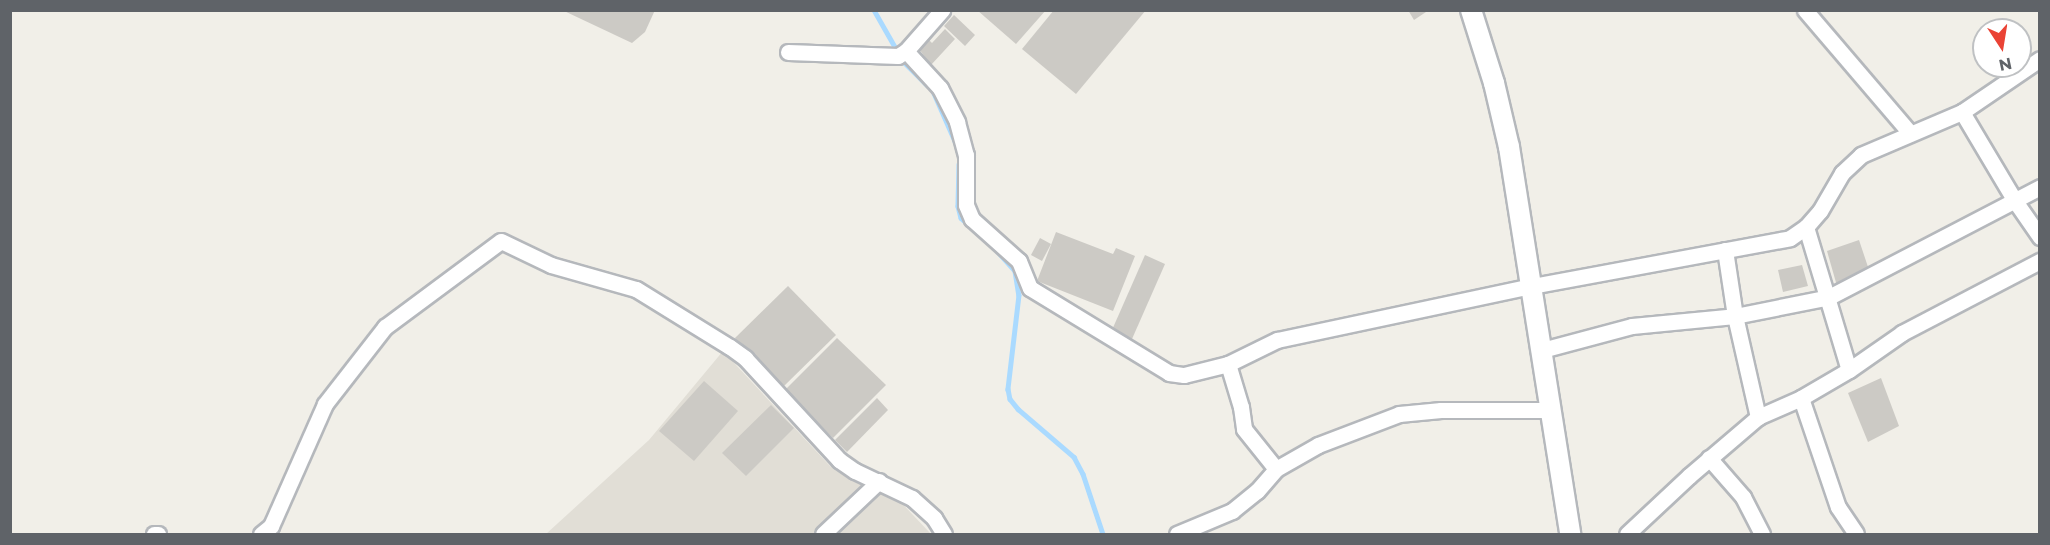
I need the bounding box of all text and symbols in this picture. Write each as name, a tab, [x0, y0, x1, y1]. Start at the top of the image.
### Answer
north arrow	[1972, 18, 2032, 78]
text: N	[1997, 54, 2014, 75]

